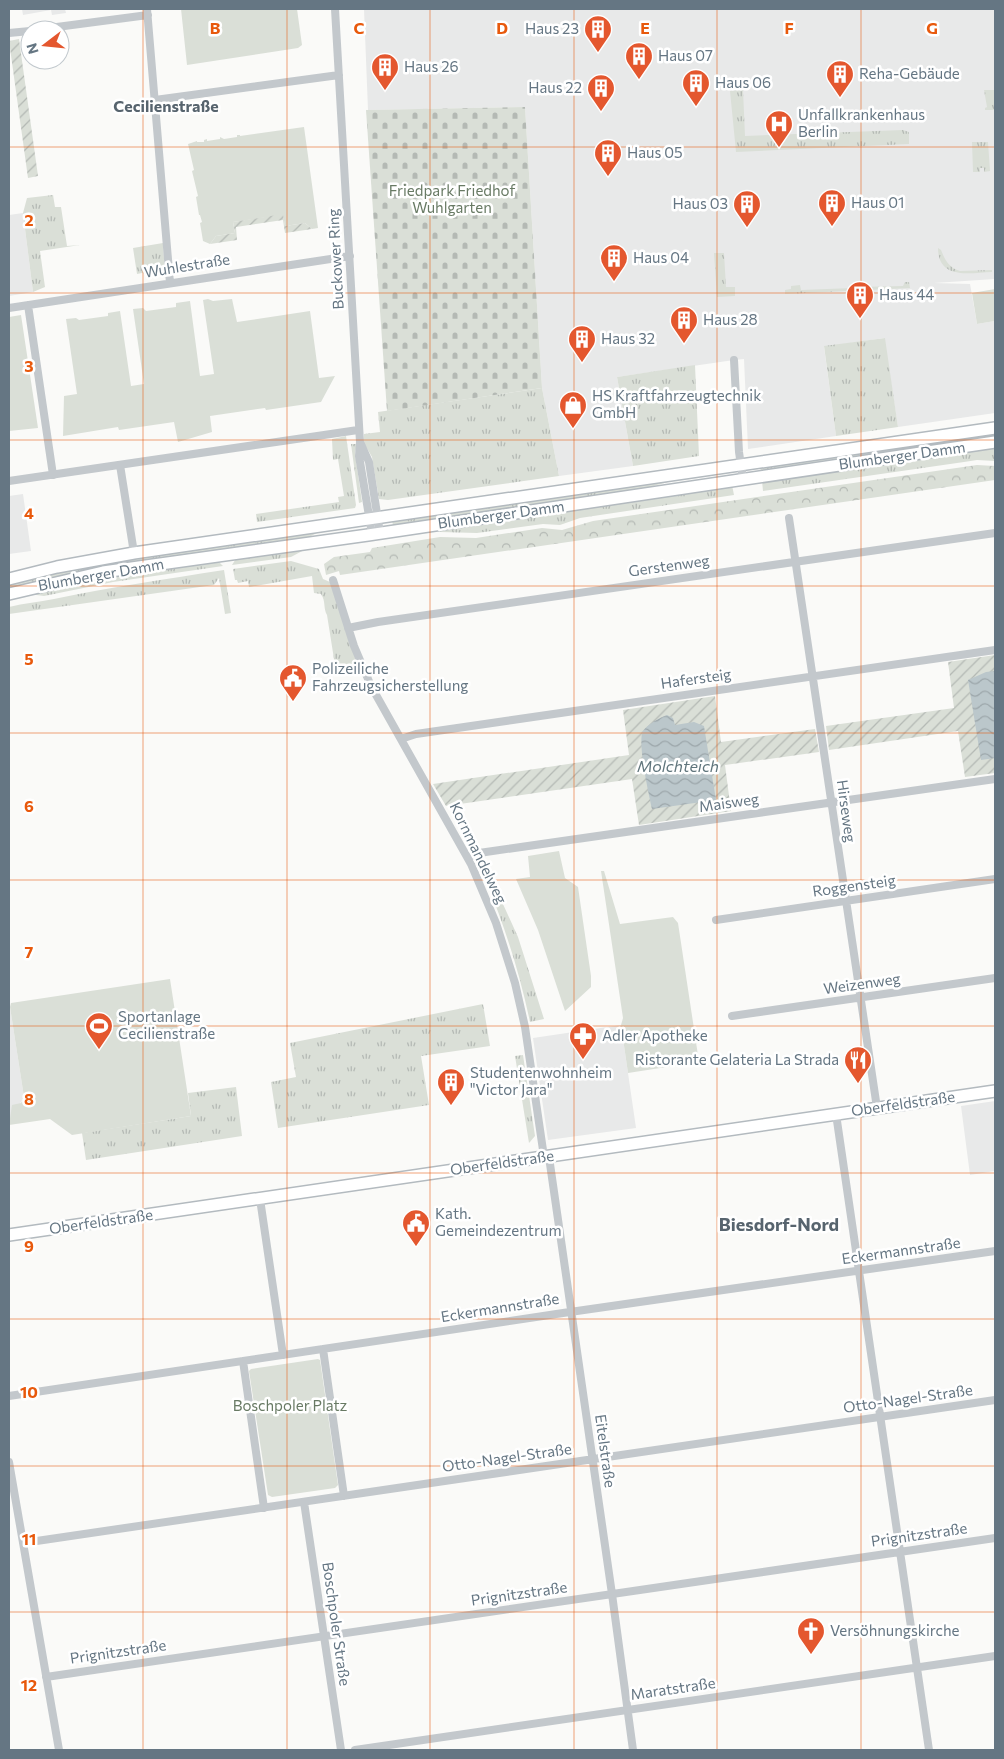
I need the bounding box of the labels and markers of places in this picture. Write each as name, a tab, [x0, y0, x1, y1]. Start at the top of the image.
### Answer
building icon: Haus 23	[583, 14, 613, 53]
place label: Haus 23	[525, 19, 579, 37]
building icon: Haus 07	[624, 41, 654, 80]
place label: Haus 07	[658, 46, 713, 64]
building icon: Haus 26	[370, 52, 400, 91]
place label: Haus 26	[404, 57, 459, 75]
building icon: Reha-Gebäude	[825, 59, 855, 98]
place label: Reha-Gebäude	[859, 64, 960, 82]
building icon: Haus 06	[681, 68, 711, 107]
building icon: Haus 22	[586, 73, 616, 112]
place label: Haus 06	[715, 73, 771, 91]
place label: Haus 22	[528, 78, 582, 96]
place label: Unfallkrankenhaus Berlin	[798, 105, 925, 140]
hospital icon: Unfallkrankenhaus Berlin	[764, 109, 794, 148]
building icon: Haus 05	[593, 138, 623, 177]
place label: Haus 05	[627, 143, 683, 161]
building icon: Haus 01	[817, 188, 847, 227]
building icon: Haus 03	[732, 189, 762, 228]
place label: Haus 01	[851, 193, 904, 211]
place label: Haus 03	[673, 194, 728, 212]
building icon: Haus 04	[599, 243, 629, 282]
place label: Haus 04	[633, 248, 689, 266]
building icon: Haus 44	[845, 280, 875, 319]
place label: Haus 44	[879, 285, 934, 303]
building icon: Haus 28	[669, 305, 699, 344]
place label: Haus 28	[703, 310, 758, 328]
building icon: Haus 32	[567, 324, 597, 363]
place label: Haus 32	[601, 329, 655, 347]
place label: HS Kraftfahrzeugtechnik GmbH	[592, 386, 761, 421]
shop icon: HS Kraftfahrzeugtechnik GmbH	[558, 390, 588, 429]
place label: Polizeiliche Fahrzeugsicherstellung	[312, 659, 468, 694]
public building icon: Polizeiliche Fahrzeugsicherstellung	[278, 663, 308, 702]
place label: Sportanlage Cecilienstraße	[118, 1007, 215, 1042]
sports icon: Sportanlage Cecilienstraße	[84, 1011, 114, 1050]
pharmacy icon: Adler Apotheke	[568, 1021, 598, 1060]
place label: Adler Apotheke	[602, 1026, 708, 1044]
restaurant icon: Ristorante Gelateria La Strada	[843, 1045, 873, 1084]
place label: Ristorante Gelateria La Strada	[635, 1050, 839, 1068]
place label: Studentenwohnheim "Victor Jara"	[470, 1063, 612, 1098]
building icon: Studentenwohnheim "Victor Jara"	[436, 1067, 466, 1106]
place label: Kath. Gemeindezentrum	[435, 1204, 561, 1239]
public building icon: Kath. Gemeindezentrum	[401, 1208, 431, 1247]
church icon: Versöhnungskirche	[796, 1616, 826, 1655]
place label: Versöhnungskirche	[830, 1621, 960, 1639]

